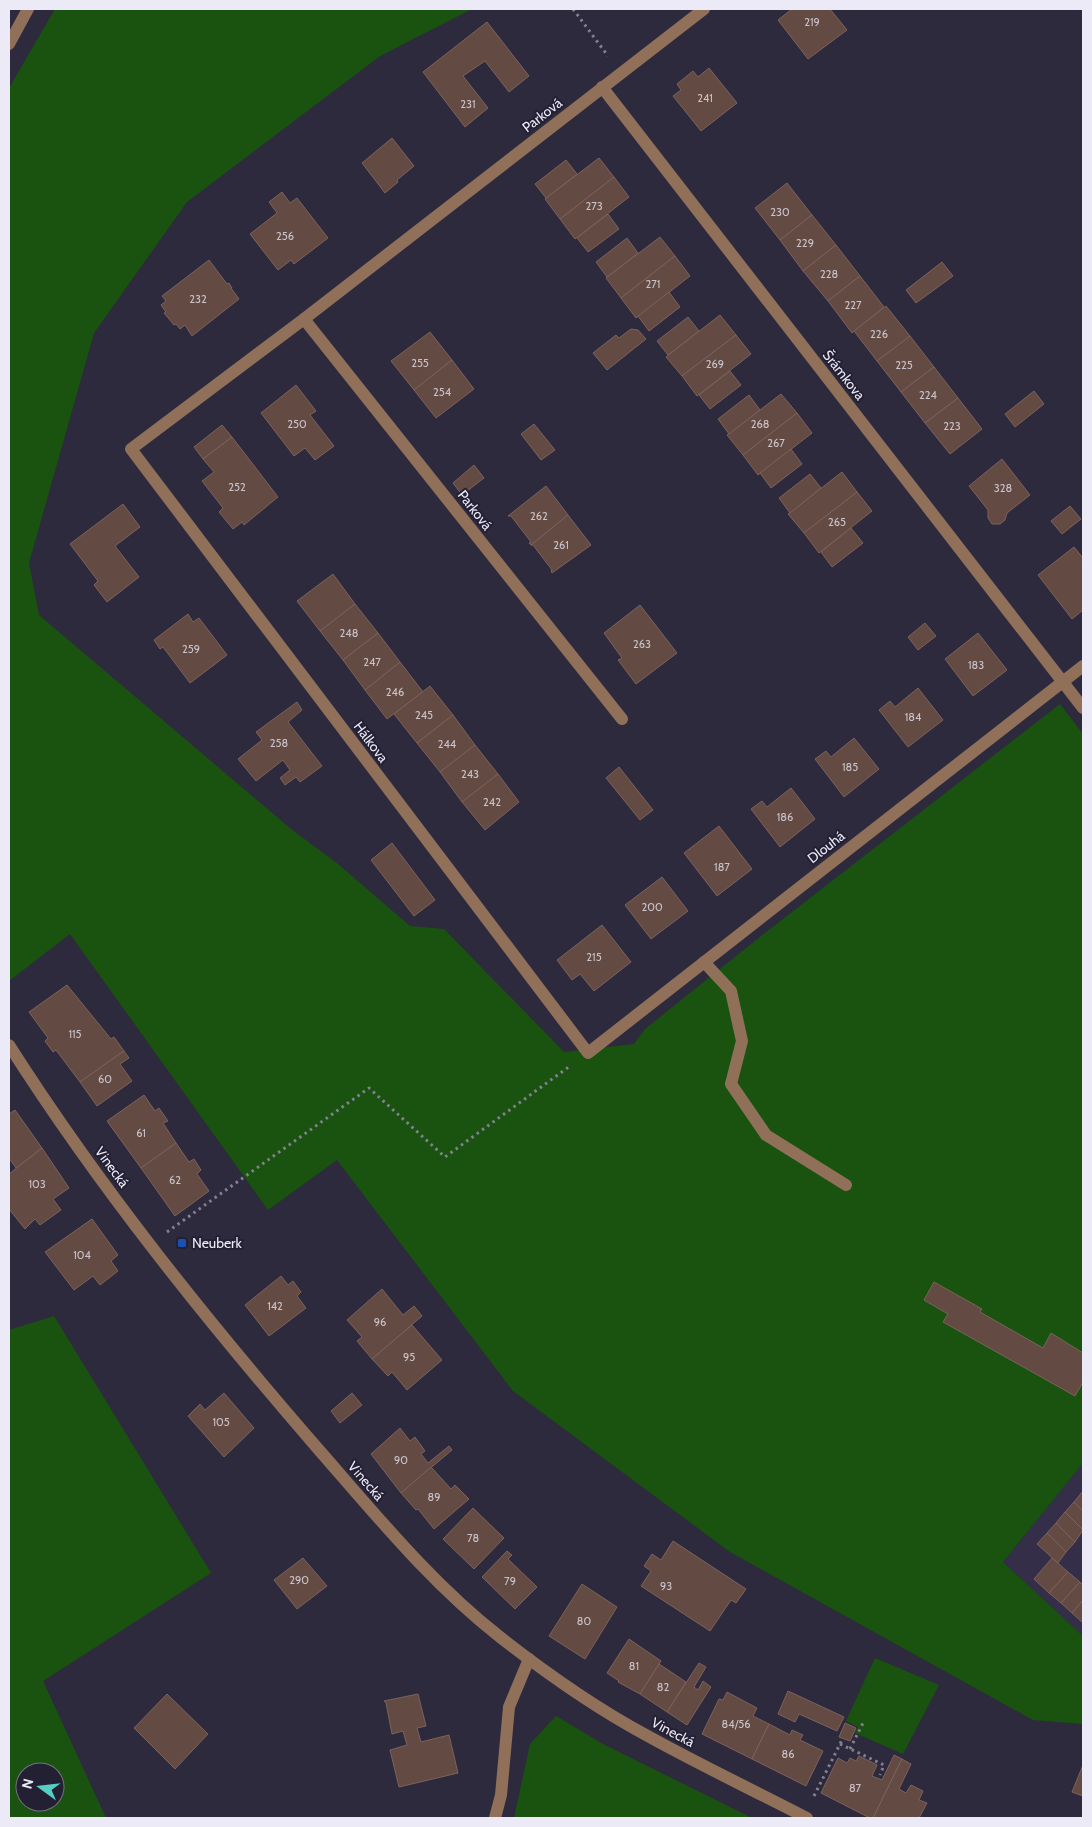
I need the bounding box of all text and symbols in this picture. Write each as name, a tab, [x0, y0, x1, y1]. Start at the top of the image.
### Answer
house number: 219	[804, 15, 820, 29]
house number: 241	[697, 91, 713, 105]
street label: Parková	[518, 94, 566, 136]
house number: 231	[460, 97, 476, 111]
house number: 273	[585, 199, 603, 213]
house number: 230	[770, 205, 790, 219]
house number: 256	[276, 229, 294, 243]
house number: 229	[796, 236, 814, 250]
house number: 228	[820, 267, 838, 281]
house number: 271	[646, 277, 660, 291]
house number: 232	[189, 292, 207, 306]
house number: 227	[844, 298, 862, 312]
house number: 226	[870, 327, 888, 341]
street label: Šrámkova	[819, 346, 869, 404]
house number: 255	[411, 356, 429, 370]
house number: 269	[706, 357, 724, 371]
house number: 225	[895, 358, 913, 372]
house number: 254	[433, 385, 452, 399]
house number: 224	[919, 388, 938, 402]
house number: 250	[287, 417, 307, 431]
house number: 268	[751, 417, 769, 431]
house number: 223	[943, 419, 961, 433]
house number: 267	[767, 436, 785, 450]
house number: 252	[228, 480, 246, 494]
house number: 328	[994, 481, 1012, 495]
street label: Parková	[454, 486, 496, 534]
house number: 262	[530, 509, 548, 523]
house number: 265	[828, 515, 846, 529]
house number: 261	[553, 538, 569, 552]
house number: 248	[340, 626, 358, 640]
house number: 263	[633, 637, 651, 651]
house number: 259	[182, 642, 200, 656]
house number: 247	[363, 655, 381, 669]
house number: 183	[968, 658, 984, 672]
house number: 246	[386, 685, 404, 699]
house number: 245	[415, 708, 433, 722]
house number: 184	[905, 710, 922, 724]
street label: Hálkova	[350, 718, 392, 766]
house number: 258	[270, 736, 288, 750]
house number: 244	[438, 737, 457, 751]
house number: 185	[842, 760, 858, 774]
house number: 243	[461, 767, 479, 781]
house number: 242	[483, 795, 501, 809]
house number: 186	[777, 810, 793, 824]
street label: Dlouhá	[804, 827, 849, 867]
house number: 187	[714, 860, 730, 874]
house number: 200	[641, 900, 663, 914]
house number: 215	[586, 950, 602, 964]
house number: 115	[68, 1027, 82, 1041]
house number: 60	[98, 1072, 112, 1086]
house number: 61	[136, 1126, 146, 1140]
street label: Vinecká	[91, 1143, 133, 1191]
house number: 62	[169, 1173, 181, 1187]
house number: 103	[28, 1177, 46, 1191]
place label: Neuberk	[192, 1234, 243, 1252]
marker: Neuberk	[176, 1237, 188, 1249]
house number: 104	[73, 1248, 91, 1262]
house number: 142	[267, 1299, 283, 1313]
house number: 96	[374, 1315, 386, 1329]
house number: 95	[403, 1350, 415, 1364]
house number: 105	[212, 1415, 230, 1429]
house number: 90	[394, 1453, 408, 1467]
street label: Vinecká	[344, 1458, 388, 1505]
house number: 89	[428, 1490, 440, 1504]
house number: 78	[467, 1531, 479, 1545]
house number: 290	[289, 1573, 309, 1587]
house number: 79	[504, 1574, 516, 1588]
house number: 93	[660, 1579, 672, 1593]
house number: 80	[577, 1614, 591, 1628]
house number: 81	[629, 1659, 639, 1673]
house number: 82	[657, 1680, 669, 1694]
street label: Vinecká	[648, 1713, 698, 1751]
house number: 84/56	[722, 1717, 750, 1731]
house number: 86	[782, 1747, 794, 1761]
north arrow	[15, 1762, 65, 1812]
text: N	[17, 1777, 37, 1791]
house number: 87	[849, 1781, 862, 1795]

